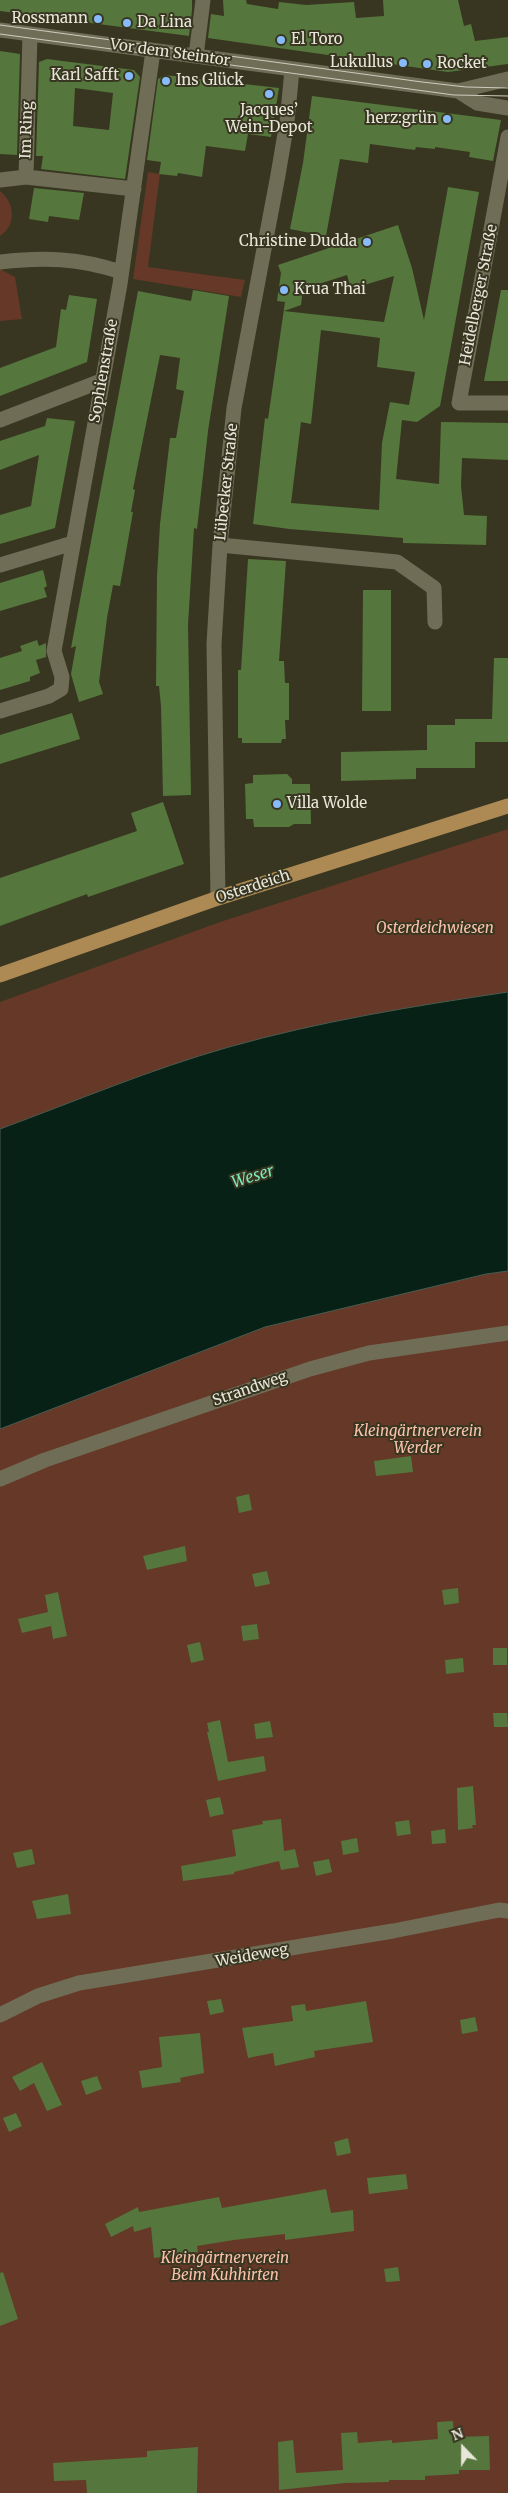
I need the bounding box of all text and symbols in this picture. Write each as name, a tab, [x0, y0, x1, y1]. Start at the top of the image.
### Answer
place label: Rossmann	[12, 10, 88, 28]
marker: Rossmann	[92, 13, 104, 25]
place label: Da Lina	[137, 14, 192, 32]
marker: Da Lina	[121, 17, 133, 29]
place label: El Toro	[291, 31, 343, 49]
marker: El Toro	[275, 34, 287, 46]
street label: Vor dem Steintor	[109, 36, 231, 70]
place label: Lukullus	[330, 54, 393, 72]
place label: Rocket	[437, 55, 487, 73]
marker: Lukullus	[397, 57, 409, 69]
marker: Rocket	[421, 58, 433, 70]
place label: Karl Safft	[51, 67, 119, 85]
marker: Karl Safft	[123, 70, 135, 82]
place label: Ins Glück	[176, 72, 244, 90]
marker: Ins Glück	[160, 75, 172, 87]
marker: Jacques’ Wein-Depot	[263, 88, 275, 100]
street label: Im Ring	[17, 101, 37, 159]
place label: Jacques’ Wein-Depot	[225, 102, 313, 137]
place label: herz:grün	[365, 110, 437, 128]
marker: herz:grün	[441, 113, 453, 125]
street label: Heidelberger Straße	[456, 223, 502, 367]
place label: Christine Dudda	[239, 233, 357, 251]
marker: Christine Dudda	[361, 236, 373, 248]
place label: Krua Thai	[294, 281, 366, 299]
marker: Krua Thai	[278, 284, 290, 296]
street label: Sophienstraße	[86, 318, 122, 424]
street label: Lübecker Straße	[212, 423, 242, 541]
place label: Villa Wolde	[287, 795, 367, 813]
marker: Villa Wolde	[271, 798, 283, 810]
street label: Osterdeich	[214, 867, 292, 907]
park label: Osterdeichwiesen	[376, 920, 494, 938]
water label: Weser	[229, 1161, 277, 1193]
street label: Strandweg	[210, 1368, 290, 1410]
park label: Kleingärtnerverein Werder	[354, 1423, 482, 1458]
street label: Weideweg	[214, 1941, 290, 1971]
park label: Kleingärtnerverein Beim Kuhhirten	[161, 2250, 289, 2285]
north arrow	[438, 2423, 488, 2473]
text: N	[449, 2424, 466, 2445]

